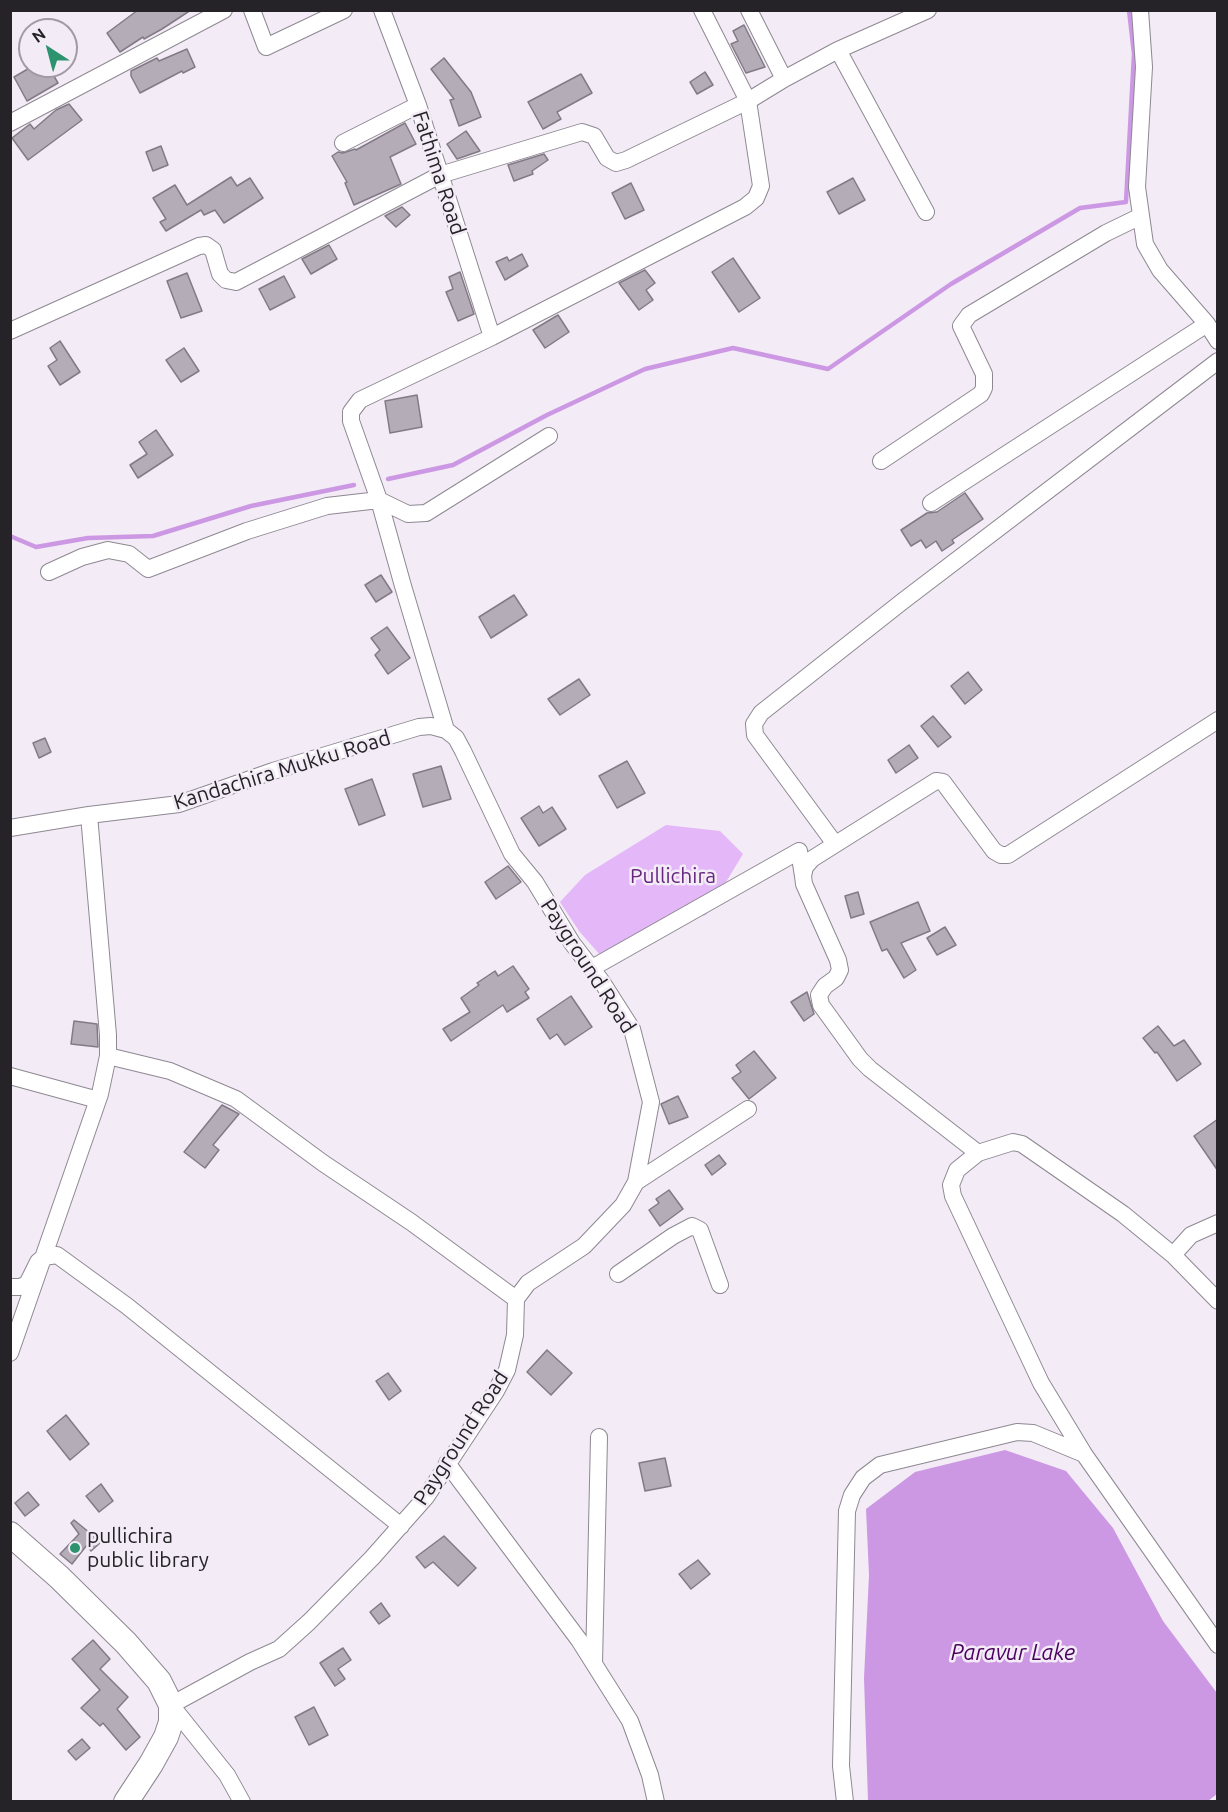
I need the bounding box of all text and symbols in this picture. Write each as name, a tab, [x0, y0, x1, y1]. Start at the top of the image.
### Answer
north arrow	[18, 18, 78, 78]
text: N	[28, 24, 49, 46]
street label: Fathima Road	[407, 108, 471, 238]
street label: Kandachira Mukku Road	[170, 725, 394, 815]
park label: Pullichira	[630, 863, 716, 889]
street label: Payground Road	[535, 894, 641, 1038]
street label: Payground Road	[408, 1366, 514, 1510]
place label: pullichira public library	[87, 1523, 209, 1573]
marker: pullichira public library	[68, 1541, 82, 1555]
water label: Paravur Lake	[951, 1640, 1075, 1666]

